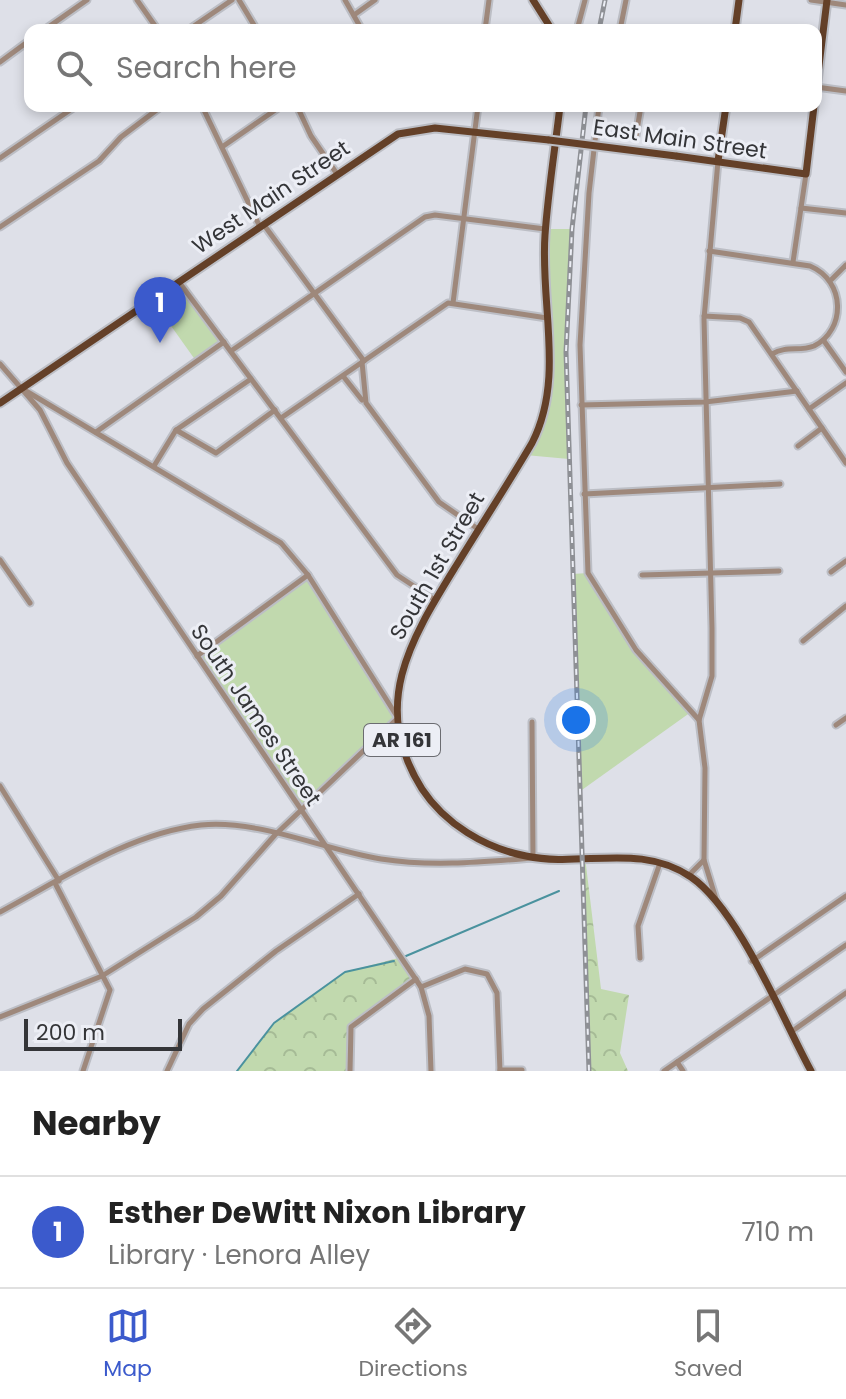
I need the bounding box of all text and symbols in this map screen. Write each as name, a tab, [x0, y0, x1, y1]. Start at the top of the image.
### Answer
search box	[24, 24, 822, 112]
icon: search	[52, 46, 96, 90]
text: Search here	[116, 46, 297, 89]
street label: East Main Street	[591, 111, 769, 167]
street label: West Main Street	[186, 133, 356, 261]
pin: 1	[134, 277, 186, 343]
street label: South 1st Street	[382, 486, 492, 646]
street label: South James Street	[183, 618, 329, 812]
your location	[556, 700, 596, 740]
road number: AR 161	[364, 724, 440, 756]
scale bar	[24, 1015, 182, 1051]
text: 200 m	[36, 1017, 105, 1048]
text: Nearby	[32, 1099, 161, 1147]
text: Esther DeWitt Nixon Library	[108, 1191, 526, 1234]
text: 1	[53, 1214, 63, 1250]
text: 710 m	[741, 1214, 814, 1250]
text: Library · Lenora Alley	[108, 1237, 370, 1273]
tab: Map	[103, 1304, 152, 1385]
tab: Directions	[358, 1304, 468, 1385]
tab: Saved	[674, 1304, 743, 1385]

